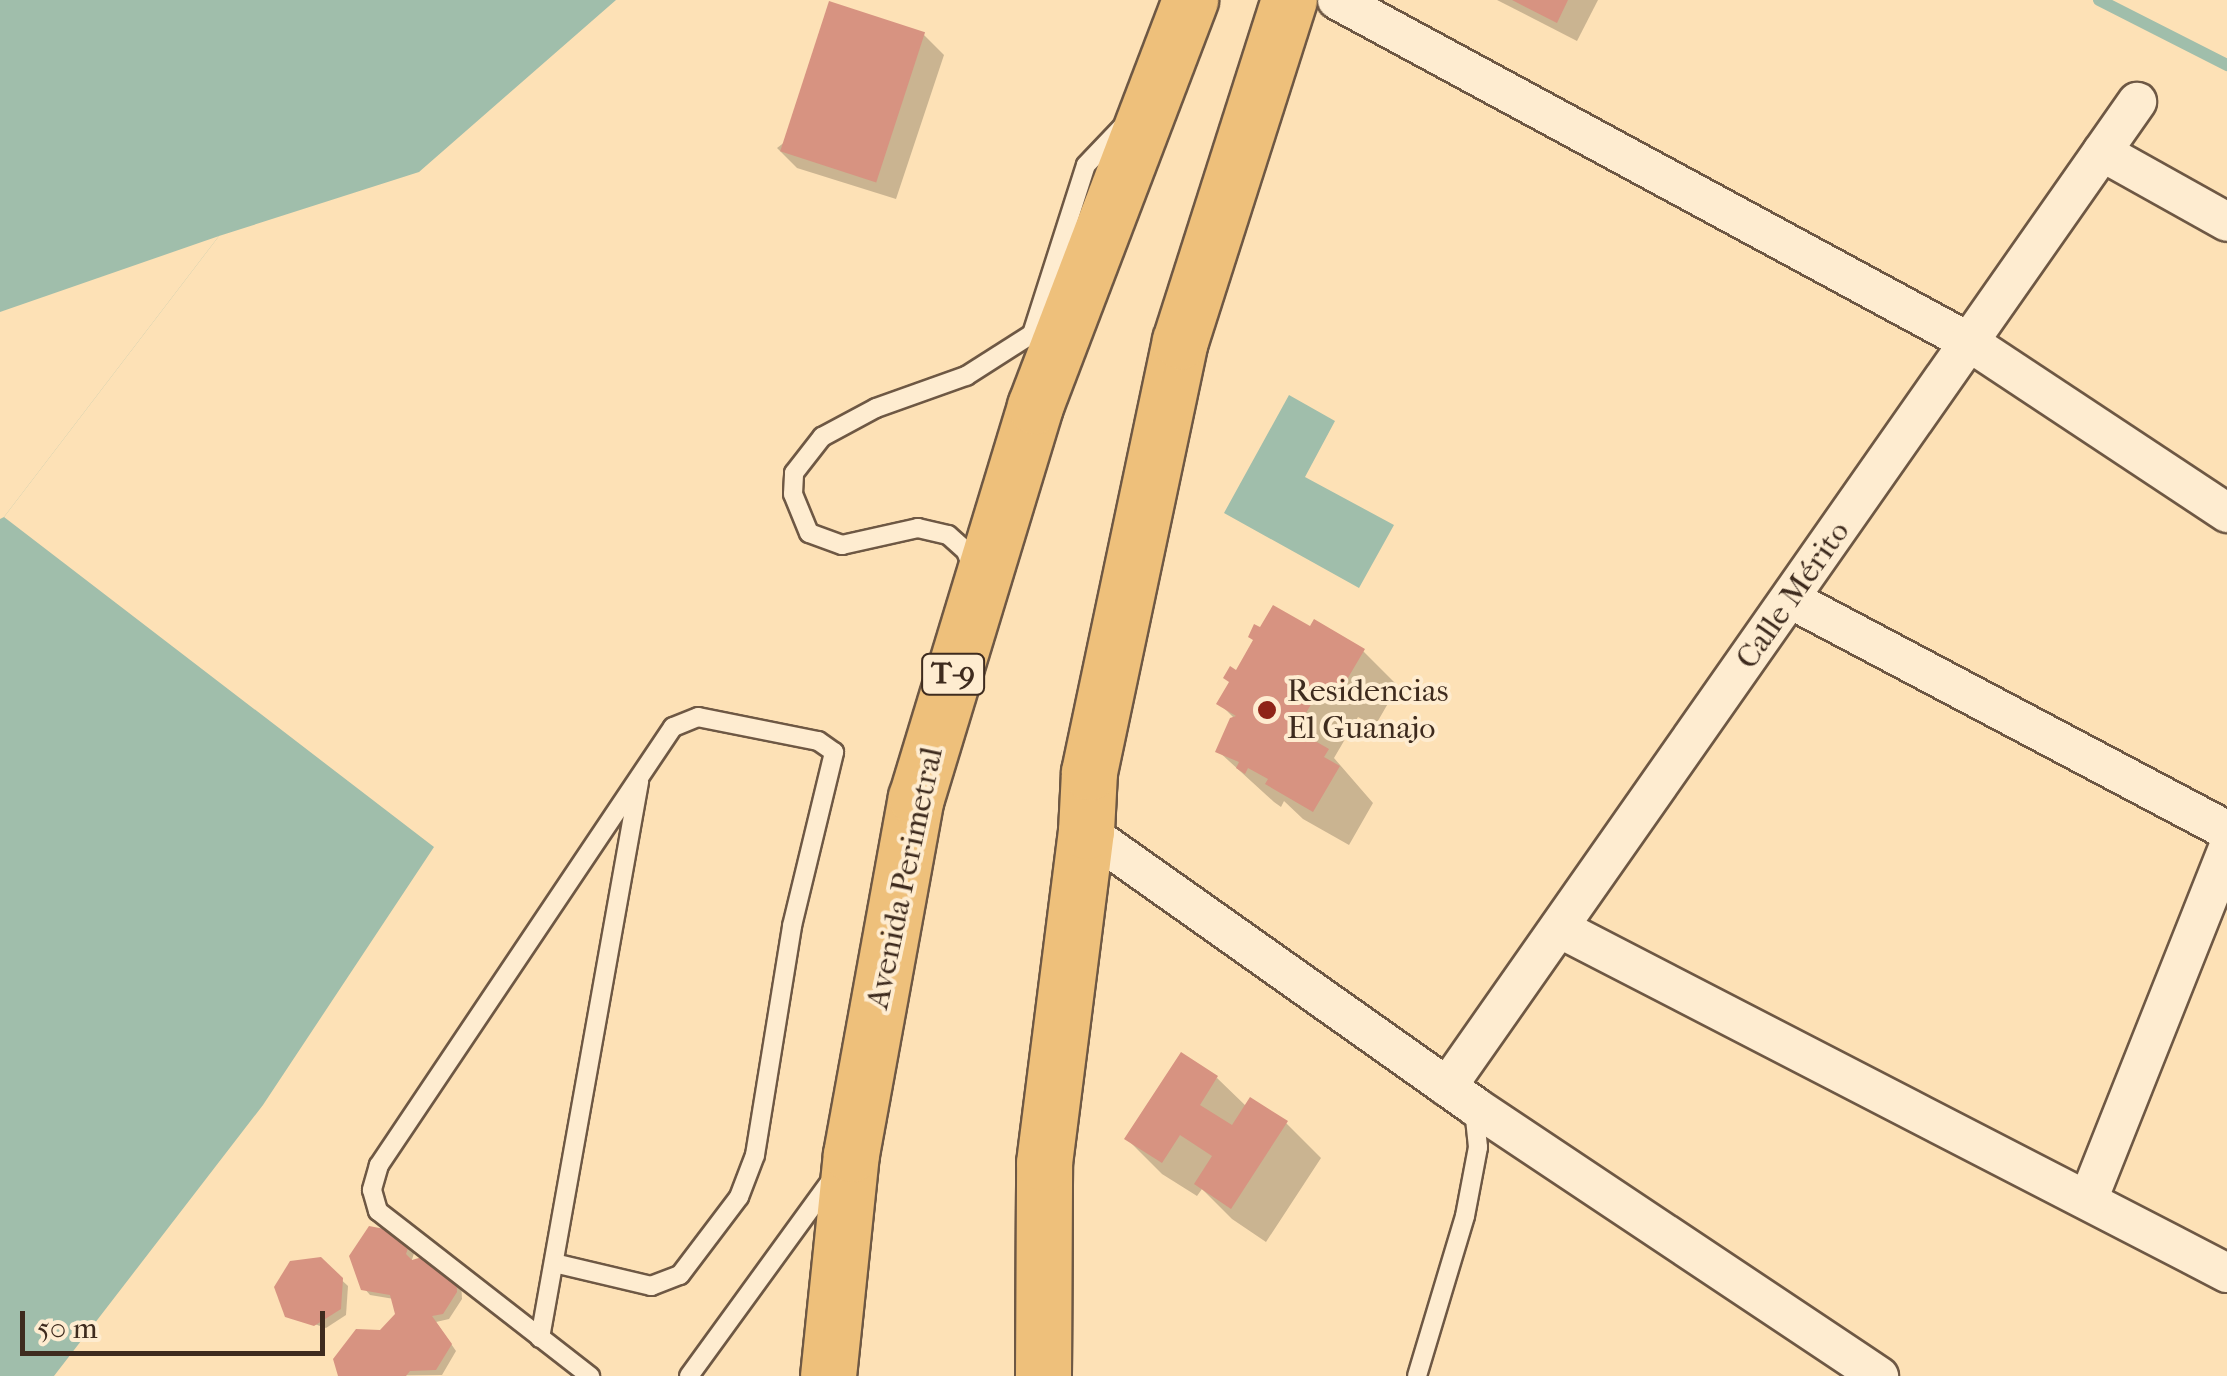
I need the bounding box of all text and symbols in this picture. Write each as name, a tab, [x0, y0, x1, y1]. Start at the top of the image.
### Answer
street label: Calle Mérito	[1728, 514, 1858, 676]
road number: T-9	[920, 649, 986, 699]
place label: Residencias El Guanajo	[1287, 673, 1449, 748]
marker: Residencias El Guanajo	[1256, 699, 1278, 721]
street label: Avenida Perimetral	[859, 744, 951, 1012]
scale bar	[25, 1291, 330, 1353]
text: 50 m	[37, 1311, 98, 1346]

